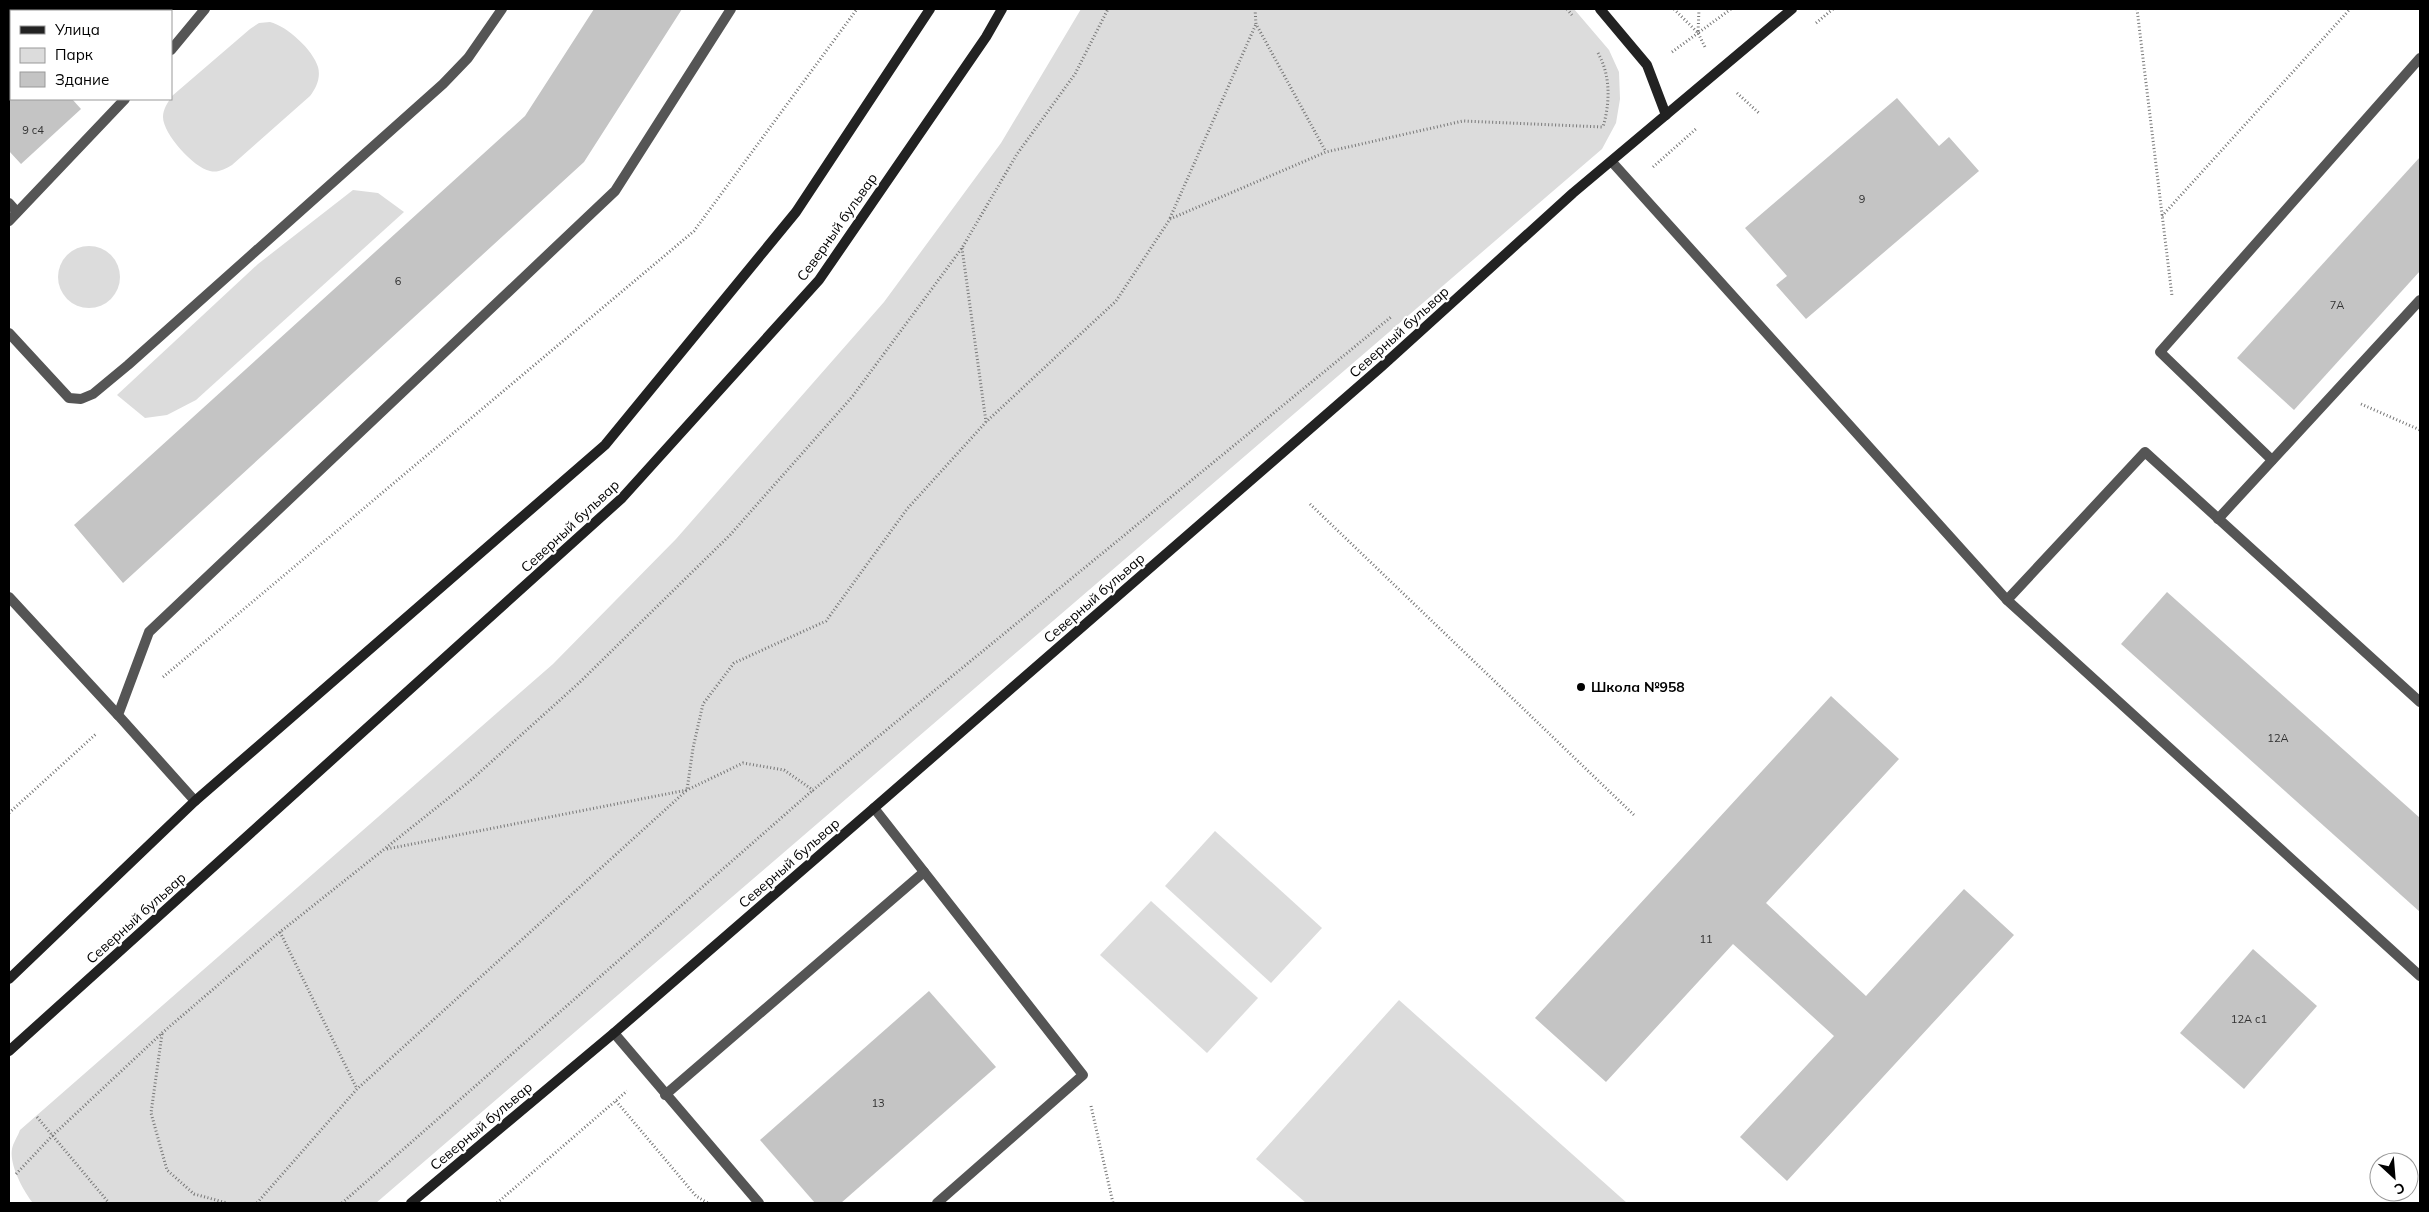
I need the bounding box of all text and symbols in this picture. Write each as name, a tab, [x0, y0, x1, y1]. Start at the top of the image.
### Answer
legend	[10, 10, 172, 100]
text: Улица	[54, 20, 100, 39]
text: Парк	[55, 45, 94, 64]
text: Здание	[55, 70, 109, 89]
house number: 9 с4	[22, 123, 44, 137]
street label: Северный бульвар	[793, 169, 881, 285]
house number: 9	[1859, 192, 1865, 206]
house number: 6	[395, 274, 402, 288]
street label: Северный бульвар	[1345, 282, 1453, 382]
house number: 7А	[2330, 298, 2344, 312]
street label: Северный бульвар	[517, 476, 623, 576]
street label: Северный бульвар	[1040, 549, 1148, 647]
place label: Школа №958	[1591, 678, 1685, 696]
marker: Школа №958	[1575, 681, 1587, 693]
house number: 12А	[2267, 731, 2289, 745]
street label: Северный бульвар	[735, 814, 843, 912]
street label: Северный бульвар	[82, 868, 190, 968]
house number: 11	[1699, 932, 1713, 946]
house number: 12А с1	[2231, 1012, 2267, 1026]
street label: Северный бульвар	[426, 1078, 536, 1174]
house number: 13	[871, 1096, 885, 1110]
north arrow	[2369, 1152, 2419, 1202]
text: С	[2391, 1178, 2408, 1199]

